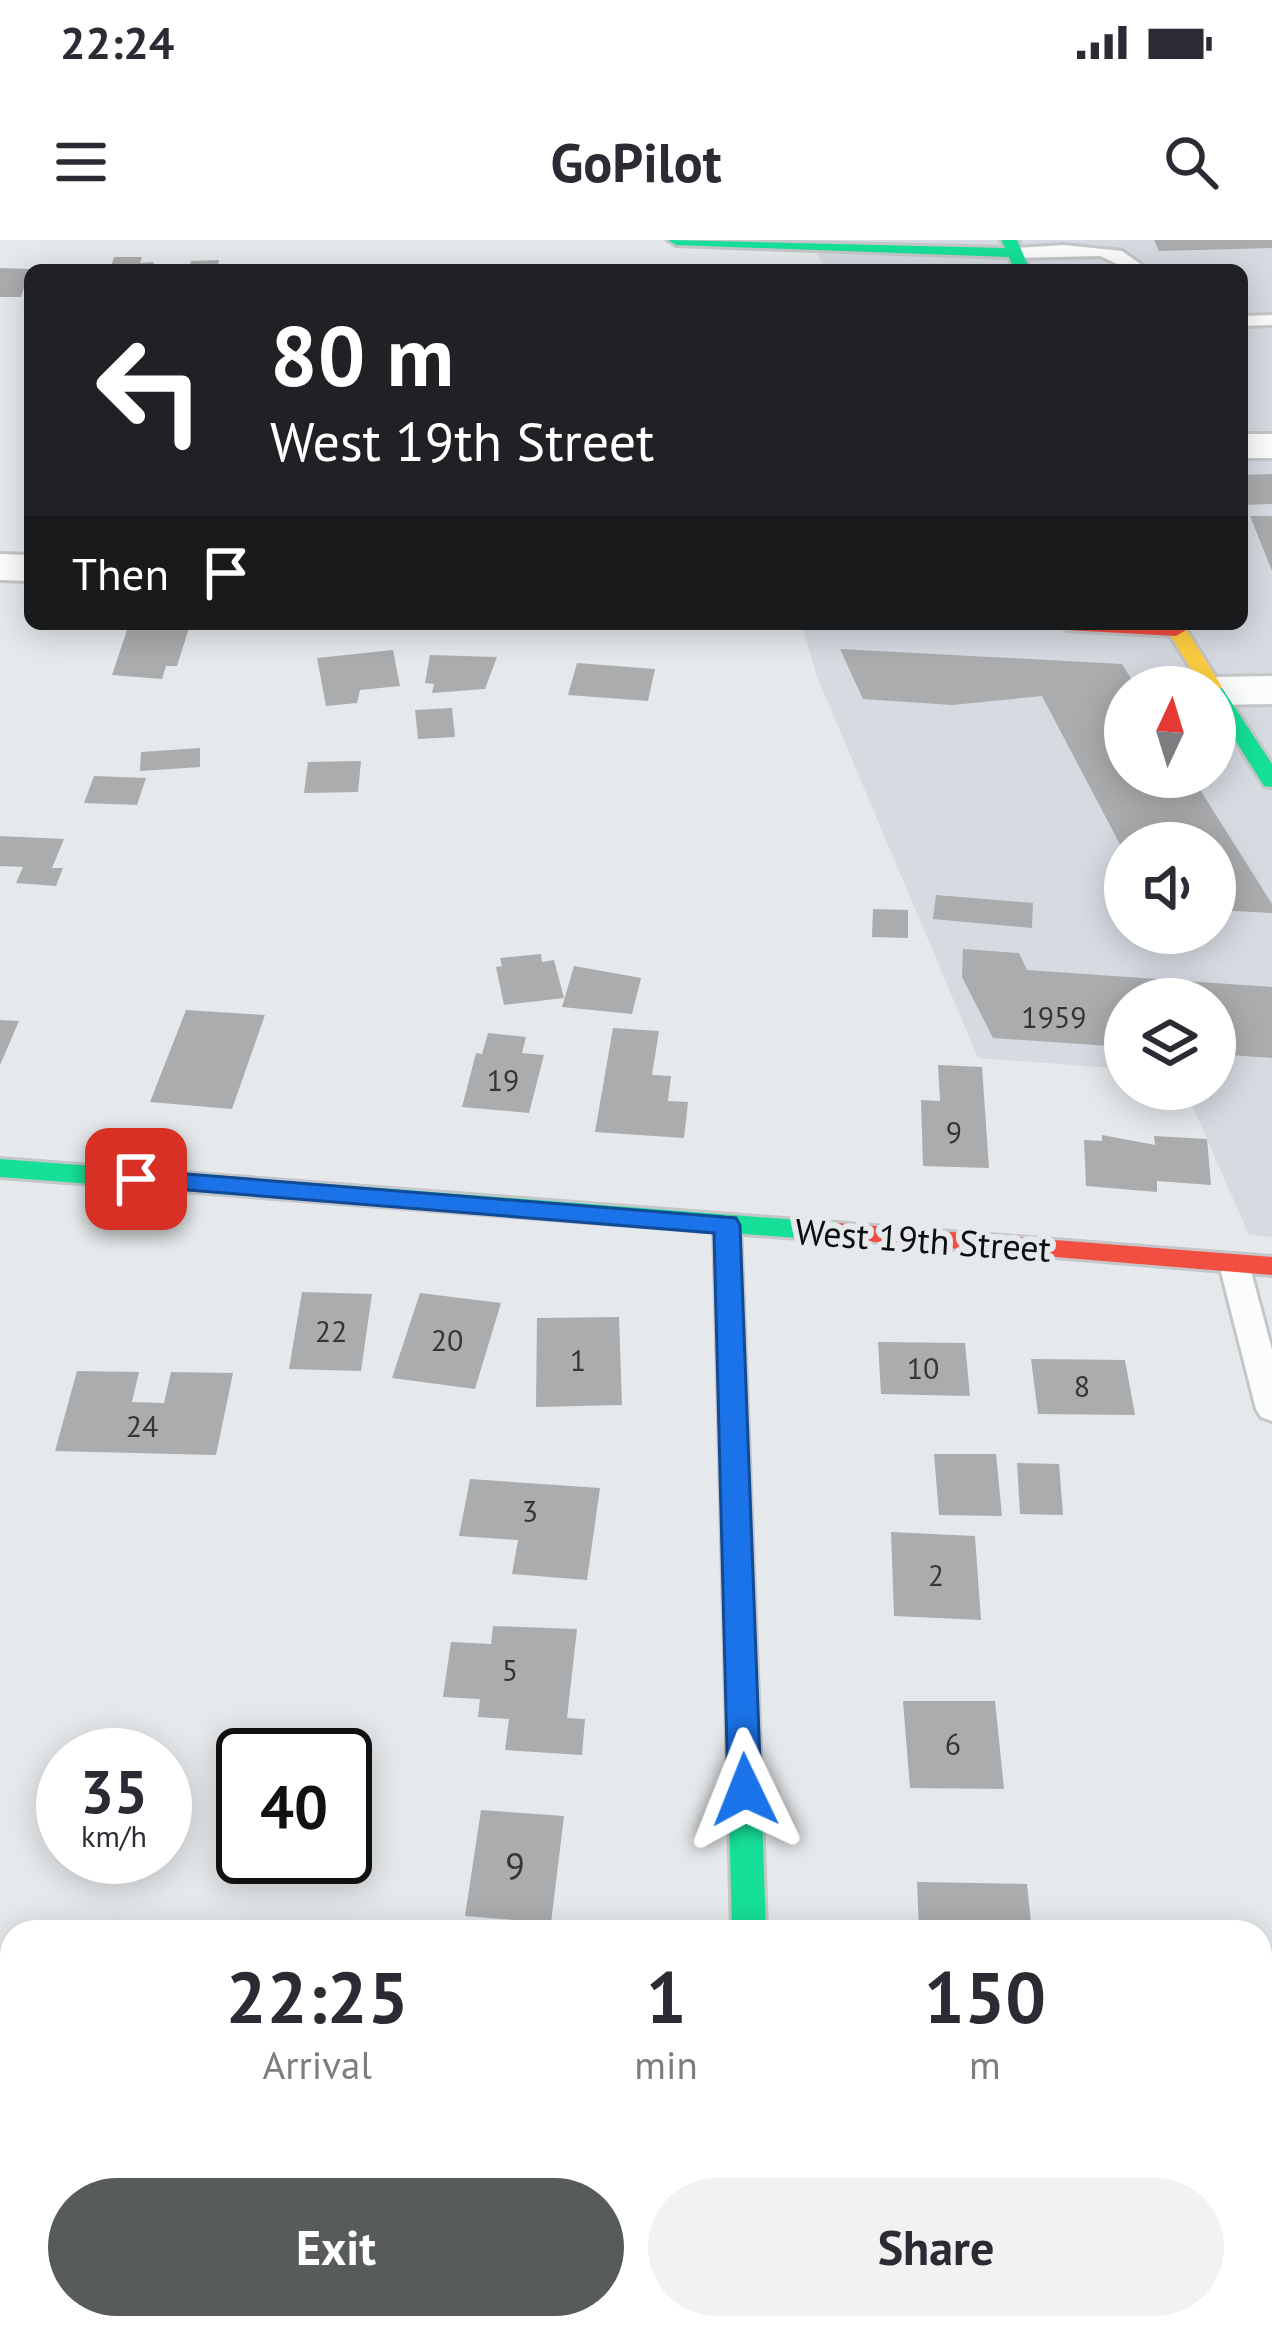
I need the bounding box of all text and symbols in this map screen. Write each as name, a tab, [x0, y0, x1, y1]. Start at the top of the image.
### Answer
text: 22:24	[60, 13, 174, 71]
text: GoPilot	[550, 127, 722, 197]
icon: menu	[48, 129, 114, 195]
icon: search	[1158, 129, 1224, 195]
text: 80 m	[270, 300, 454, 409]
icon: left	[72, 312, 228, 468]
text: West 19th Street	[270, 406, 654, 476]
icon: arrive	[193, 540, 259, 606]
text: Then	[72, 544, 169, 602]
north arrow	[1104, 666, 1236, 798]
map controls	[1104, 666, 1236, 1110]
button: sound	[1104, 822, 1236, 954]
button: layers	[1104, 978, 1236, 1110]
house number: 1959	[1021, 997, 1087, 1036]
house number: 19	[487, 1060, 519, 1099]
house number: 9	[946, 1112, 962, 1151]
pin	[85, 1128, 187, 1230]
icon: arrive	[103, 1146, 169, 1212]
street label: West 19th Street	[794, 1207, 1052, 1272]
house number: 22	[315, 1311, 347, 1350]
house number: 20	[431, 1320, 463, 1359]
house number: 1	[570, 1340, 586, 1379]
house number: 10	[907, 1348, 939, 1387]
house number: 8	[1074, 1366, 1090, 1405]
house number: 24	[126, 1406, 158, 1445]
house number: 3	[522, 1491, 538, 1530]
house number: 2	[928, 1555, 944, 1594]
house number: 5	[502, 1650, 518, 1689]
house number: 6	[945, 1724, 961, 1763]
position arrow	[682, 1727, 808, 1853]
speed limit sign: 40	[216, 1728, 372, 1884]
text: 35	[80, 1752, 148, 1830]
text: km/h	[81, 1816, 147, 1855]
house number: 9	[505, 1842, 525, 1889]
text: 22:25	[226, 1950, 409, 2043]
text: 1	[646, 1950, 687, 2043]
text: 150	[924, 1950, 1046, 2043]
text: Arrival	[263, 2039, 372, 2090]
text: min	[634, 2039, 698, 2090]
text: m	[969, 2039, 1001, 2090]
button: Exit	[48, 2178, 624, 2316]
button: Share	[648, 2178, 1224, 2316]

